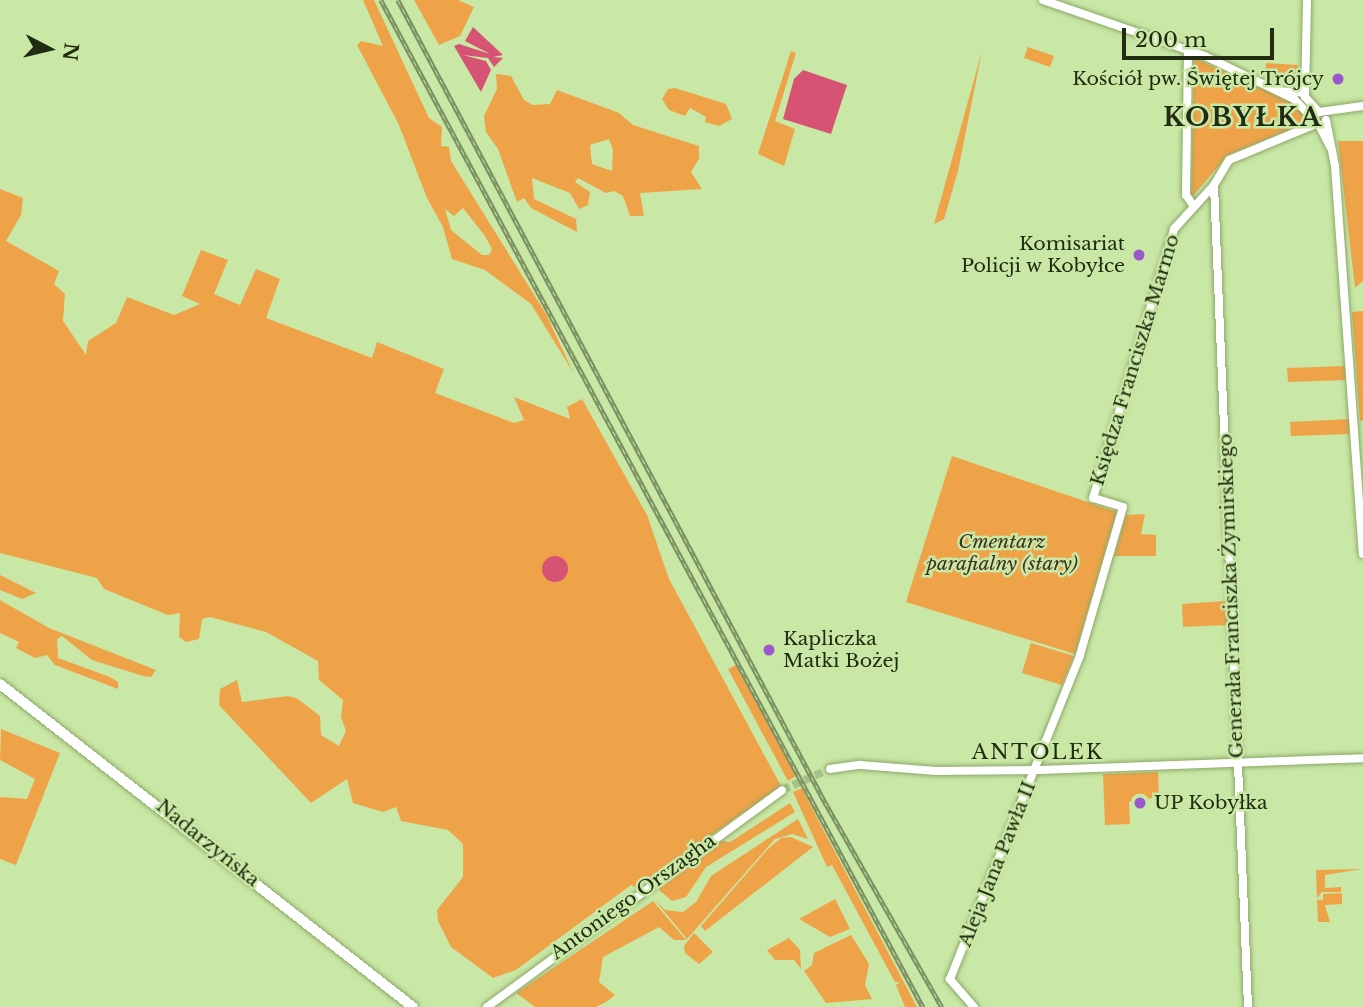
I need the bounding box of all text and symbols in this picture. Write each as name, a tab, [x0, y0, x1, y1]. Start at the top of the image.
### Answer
north arrow	[14, 14, 84, 84]
scale bar	[1125, 14, 1277, 58]
text: 200 m	[1135, 27, 1206, 53]
text: N	[58, 41, 83, 62]
place label: Kościół pw. Świętej Trójcy	[1072, 68, 1324, 90]
marker: Kościół pw. Świętej Trójcy	[1330, 71, 1346, 87]
district label: KOBYŁKA	[1164, 102, 1322, 134]
street label: Księdza Franciszka Marmo	[1086, 231, 1184, 489]
place label: Komisariat Policji w Kobyłce	[960, 233, 1125, 277]
marker: Komisariat Policji w Kobyłce	[1131, 247, 1147, 263]
street label: Generała Franciszka Żymirskiego	[1214, 433, 1248, 759]
park label: Cmentarz parafialny (stary)	[926, 531, 1078, 575]
place label: Kapliczka Matki Bożej	[783, 628, 899, 672]
marker: Kapliczka Matki Bożej	[761, 642, 777, 658]
district label: ANTOLEK	[973, 739, 1103, 765]
street label: Aleja Jana Pawła II	[953, 778, 1041, 950]
place label: UP Kobyłka	[1154, 792, 1268, 814]
street label: Nadarzyńska	[152, 794, 264, 892]
marker: UP Kobyłka	[1132, 795, 1148, 811]
street label: Antoniego Orszagha	[546, 829, 720, 965]

